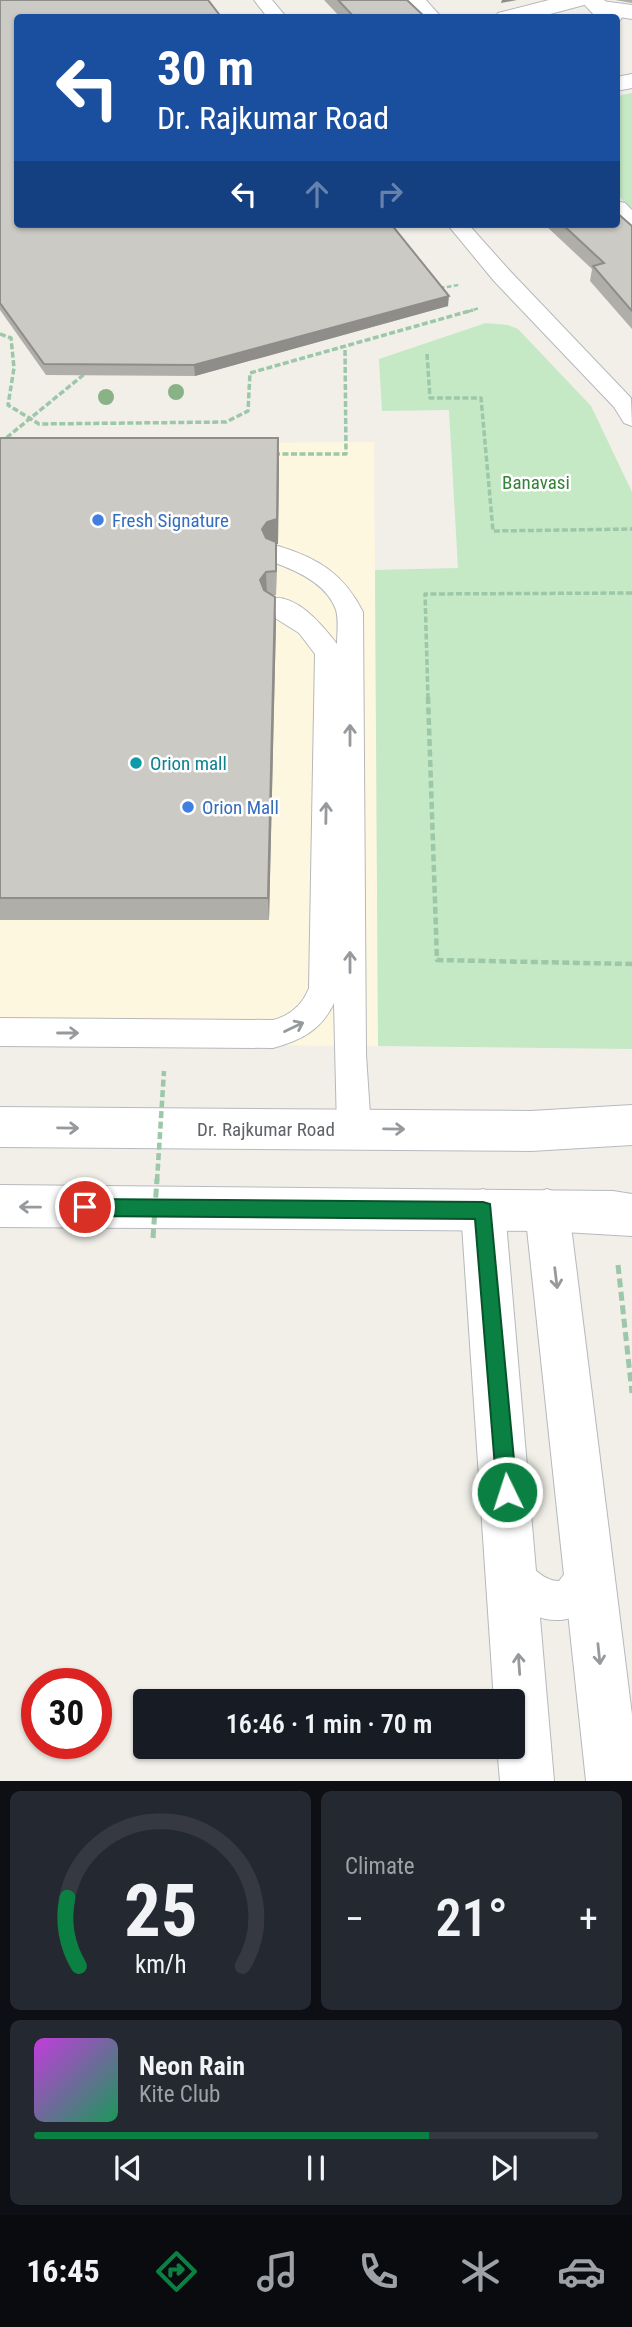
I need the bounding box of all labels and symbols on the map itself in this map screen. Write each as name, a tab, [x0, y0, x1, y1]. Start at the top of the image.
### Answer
park label: Banavasi	[502, 471, 570, 494]
place label: Fresh Signature	[112, 509, 229, 532]
marker: Fresh Signature	[90, 512, 106, 528]
one-way arrow	[343, 724, 357, 747]
place label: Orion mall	[150, 752, 227, 775]
marker: Orion mall	[128, 755, 144, 771]
place label: Orion Mall	[202, 796, 279, 819]
marker: Orion Mall	[180, 799, 196, 815]
one-way arrow	[320, 801, 333, 824]
one-way arrow	[343, 951, 357, 974]
one-way arrow	[283, 1020, 304, 1033]
one-way arrow	[56, 1026, 79, 1040]
street label: Dr. Rajkumar Road	[197, 1118, 335, 1141]
one-way arrow	[56, 1122, 79, 1135]
one-way arrow	[382, 1122, 405, 1136]
pin	[55, 1177, 115, 1237]
one-way arrow	[19, 1200, 42, 1213]
one-way arrow	[549, 1266, 562, 1289]
position arrow	[470, 1455, 544, 1529]
one-way arrow	[593, 1643, 606, 1665]
one-way arrow	[512, 1653, 525, 1676]
speed limit sign: 30	[21, 1668, 112, 1759]

